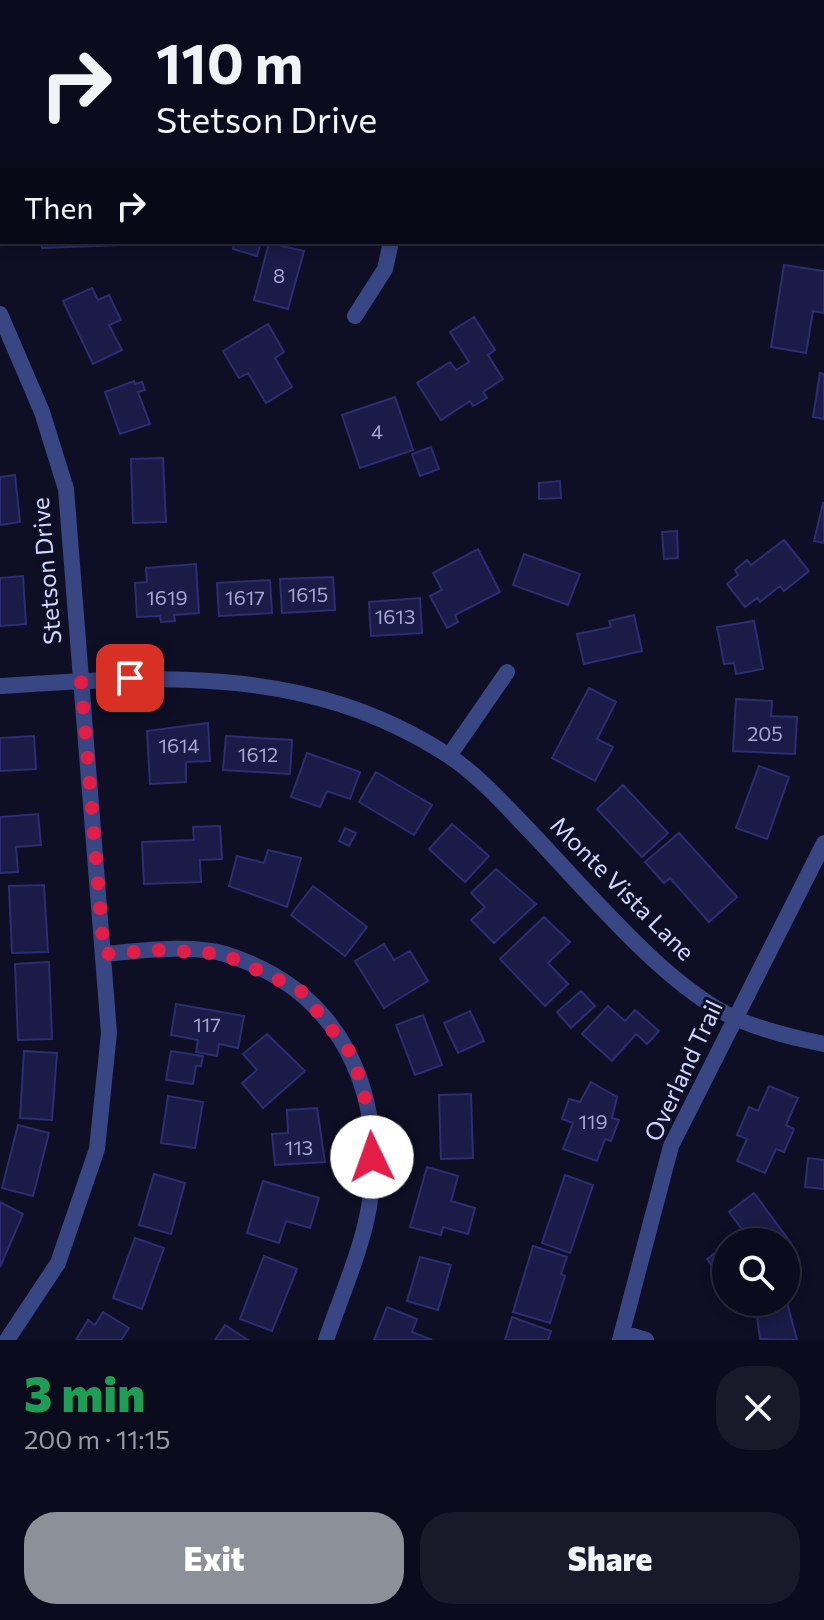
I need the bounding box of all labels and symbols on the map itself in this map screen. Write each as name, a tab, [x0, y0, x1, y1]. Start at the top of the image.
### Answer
house number: 8	[273, 263, 285, 287]
house number: 4	[371, 419, 383, 443]
street label: Stetson Drive	[25, 496, 66, 646]
house number: 1615	[288, 582, 328, 606]
house number: 1619	[146, 585, 188, 609]
house number: 1617	[225, 585, 265, 609]
house number: 1613	[375, 604, 415, 628]
pin	[96, 644, 164, 712]
house number: 205	[747, 721, 783, 745]
house number: 1614	[158, 733, 200, 757]
house number: 1612	[238, 742, 278, 766]
street label: Monte Vista Lane	[545, 810, 701, 966]
street label: Overland Trail	[637, 995, 728, 1145]
house number: 117	[193, 1012, 221, 1036]
house number: 119	[578, 1109, 608, 1133]
position arrow	[330, 1115, 414, 1199]
house number: 113	[285, 1135, 313, 1159]

